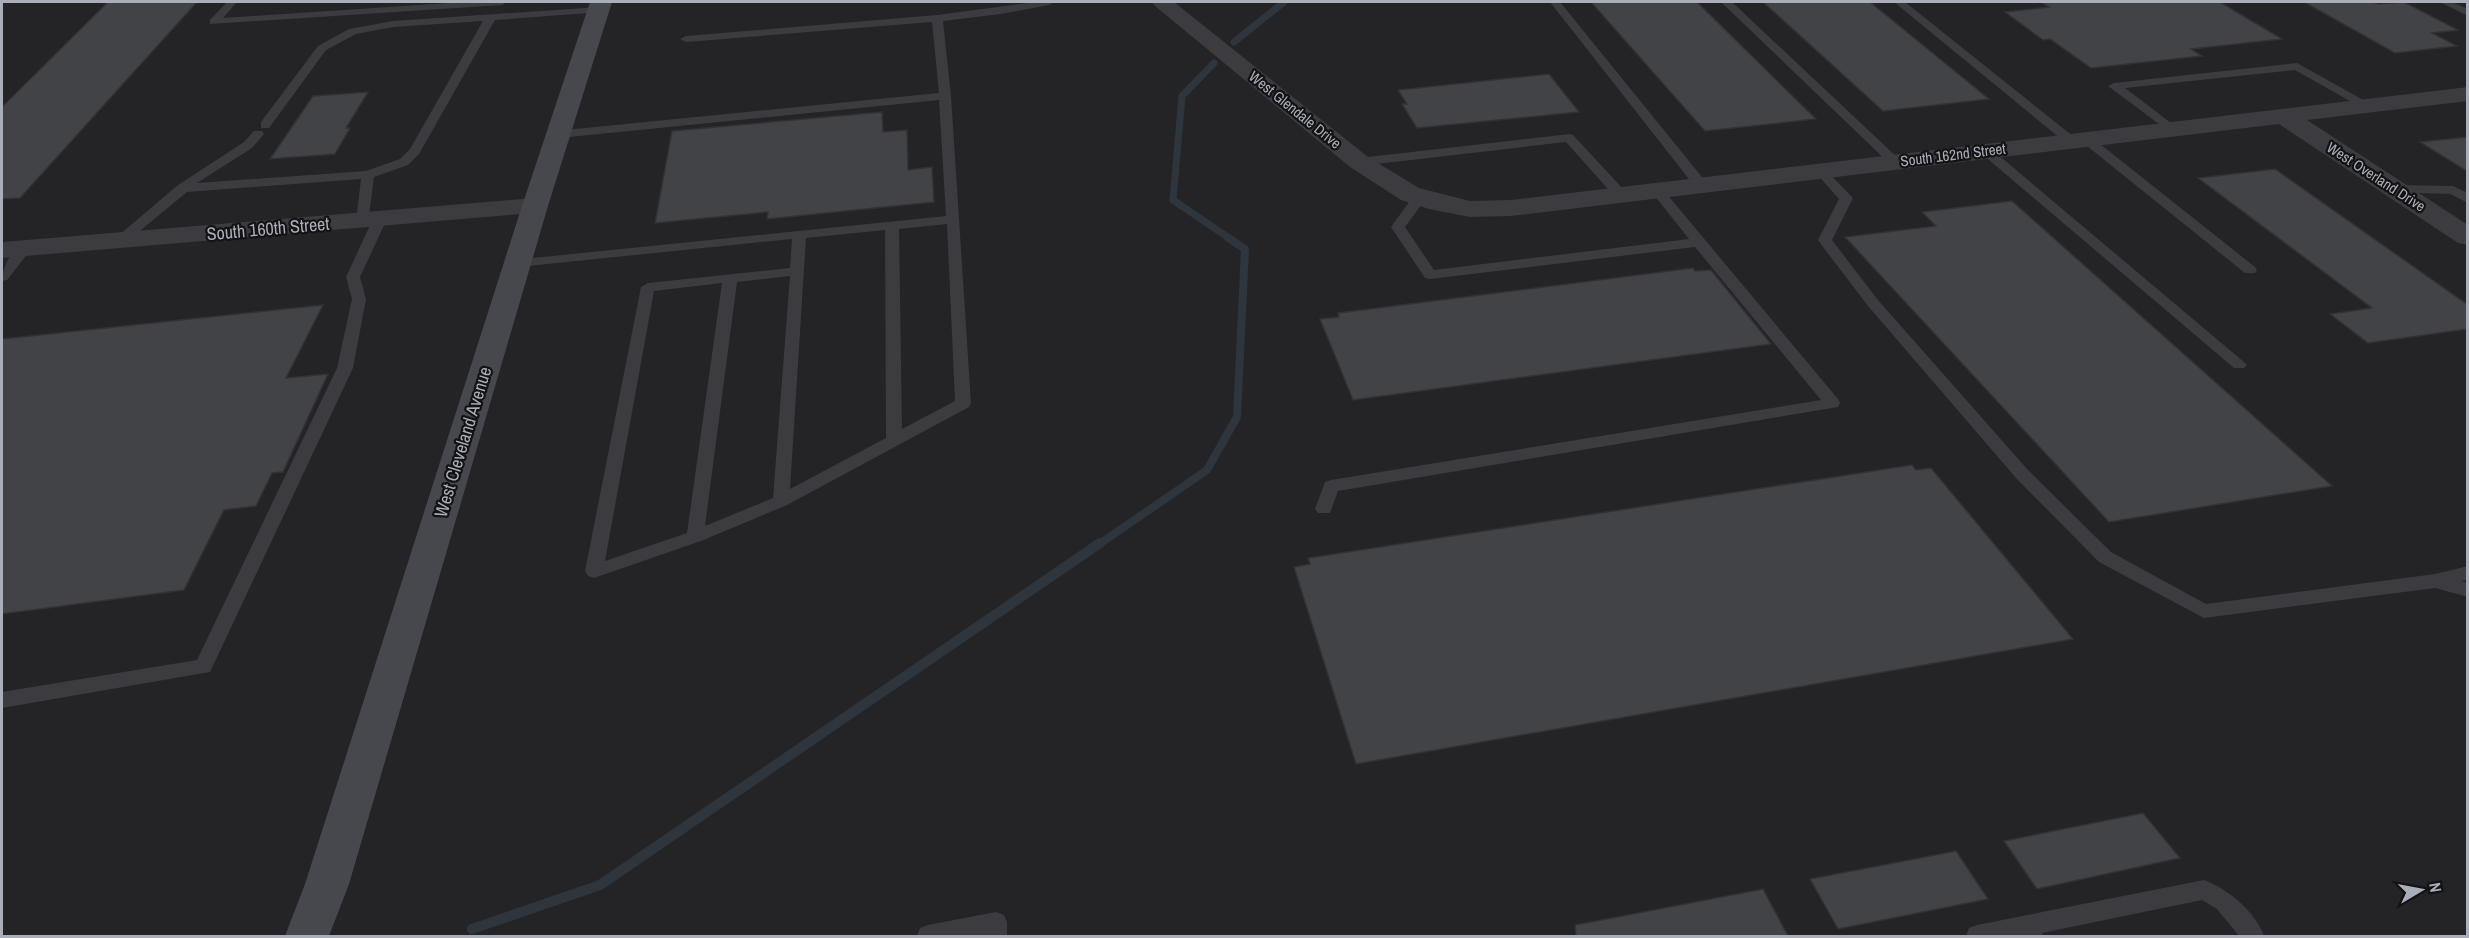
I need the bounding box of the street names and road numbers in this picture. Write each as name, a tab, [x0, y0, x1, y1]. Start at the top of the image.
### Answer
street label: West Glendale Drive	[1245, 66, 1346, 154]
street label: West Overland Drive	[2323, 137, 2430, 216]
street label: South 162nd Street	[1899, 138, 2007, 171]
street label: South 160th Street	[206, 211, 330, 246]
street label: West Cleveland Avenue	[428, 364, 497, 520]

